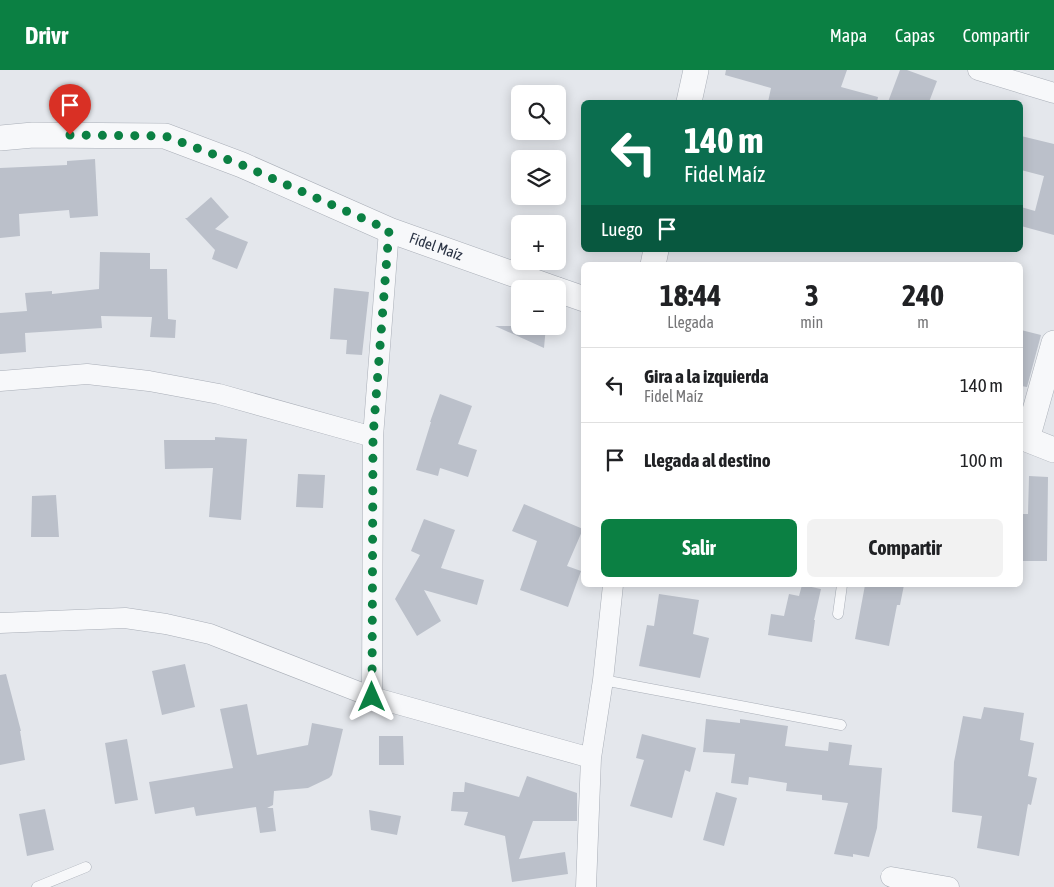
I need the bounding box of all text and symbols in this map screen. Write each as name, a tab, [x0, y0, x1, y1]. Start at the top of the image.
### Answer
text: Drivr	[25, 22, 68, 49]
text: Mapa	[830, 25, 867, 46]
text: Capas	[895, 25, 935, 46]
text: Compartir	[963, 25, 1029, 46]
pin	[49, 84, 91, 135]
map controls	[511, 85, 566, 335]
button: search	[511, 85, 566, 140]
icon: arrive	[56, 91, 84, 119]
icon: left	[601, 120, 666, 185]
text: 140 m	[684, 120, 763, 160]
button: layers	[511, 150, 566, 205]
text: Fidel Maíz	[684, 161, 765, 187]
button: +	[511, 215, 566, 270]
icon: arrive	[653, 215, 681, 243]
text: Luego	[601, 218, 643, 240]
street label: Fidel Maíz	[407, 229, 466, 264]
text: 18:44	[660, 278, 721, 312]
text: 3	[805, 278, 819, 312]
text: 240	[902, 278, 944, 312]
button: −	[511, 280, 566, 335]
text: Llegada	[667, 313, 714, 331]
text: min	[800, 313, 823, 331]
text: m	[917, 313, 929, 331]
text: Gira a la izquierda	[644, 365, 769, 387]
icon: left	[601, 371, 629, 399]
text: 140 m	[960, 374, 1003, 396]
text: Fidel Maíz	[644, 387, 703, 405]
icon: arrive	[601, 446, 629, 474]
text: Llegada al destino	[644, 449, 771, 471]
text: 100 m	[960, 449, 1003, 471]
button: Salir	[601, 519, 797, 577]
button: Compartir	[807, 519, 1003, 577]
position arrow	[345, 670, 397, 722]

